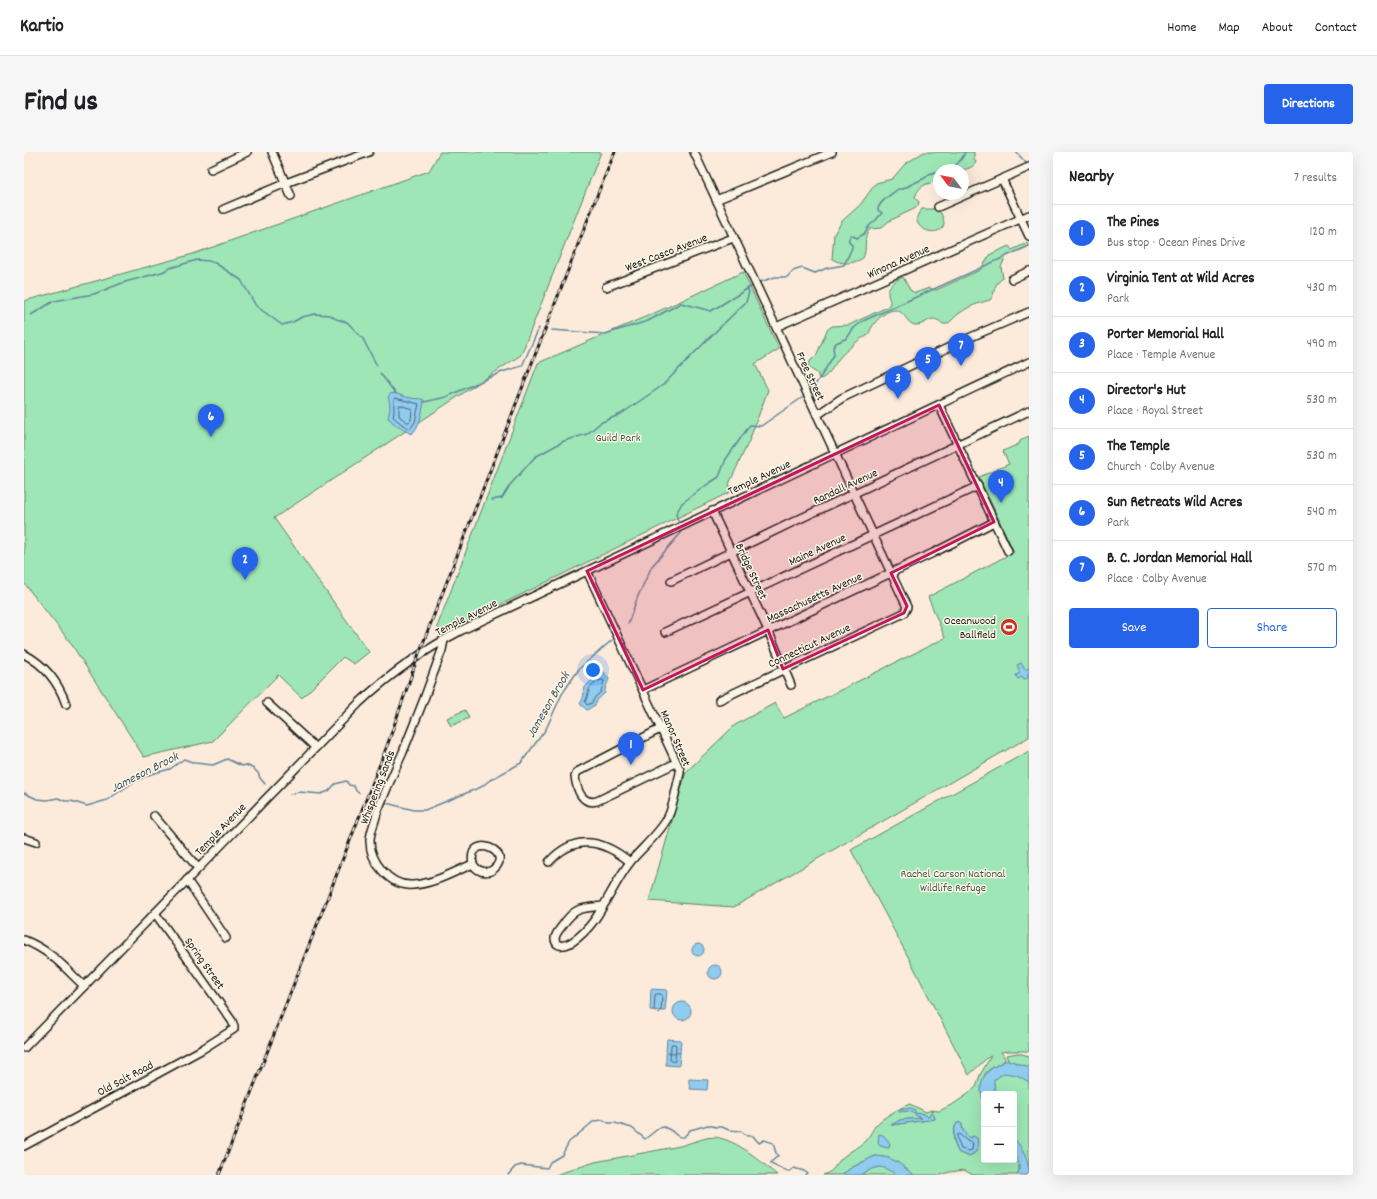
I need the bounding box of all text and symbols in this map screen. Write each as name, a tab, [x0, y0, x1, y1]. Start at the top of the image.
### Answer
text: Kartio	[20, 14, 64, 41]
text: Home	[1167, 18, 1196, 38]
text: Map	[1218, 18, 1240, 38]
text: About	[1262, 18, 1293, 38]
text: Contact	[1315, 18, 1357, 38]
text: Find us	[24, 84, 98, 124]
button: Directions	[1264, 84, 1353, 124]
north arrow	[933, 164, 969, 200]
text: Nearby	[1069, 166, 1113, 190]
text: 7 results	[1294, 169, 1337, 188]
text: The Pines	[1107, 212, 1159, 234]
text: 1	[1081, 223, 1083, 242]
text: 120 m	[1309, 223, 1337, 242]
street label: West Casco Avenue	[623, 230, 710, 277]
text: Bus stop · Ocean Pines Drive	[1107, 234, 1245, 253]
street label: Winona Avenue	[865, 241, 933, 284]
text: Virginia Tent at Wild Acres	[1107, 268, 1255, 290]
text: 2	[1079, 279, 1085, 298]
text: 430 m	[1307, 279, 1337, 298]
text: Park	[1107, 290, 1129, 309]
text: Porter Memorial Hall	[1107, 324, 1224, 346]
pin: 7	[948, 333, 974, 366]
text: 3	[1079, 335, 1085, 354]
text: 490 m	[1307, 335, 1337, 354]
text: Place · Temple Avenue	[1107, 346, 1215, 365]
pin: 5	[915, 347, 941, 380]
street label: Free Street	[791, 349, 829, 404]
pin: 3	[885, 366, 911, 399]
text: Director's Hut	[1107, 380, 1186, 402]
text: 4	[1079, 391, 1085, 410]
text: 530 m	[1306, 391, 1337, 410]
text: Place · Royal Street	[1107, 402, 1203, 421]
pin: 6	[198, 404, 224, 437]
park label: Guild Park	[595, 430, 641, 447]
text: The Temple	[1107, 436, 1170, 458]
text: 5	[1079, 447, 1085, 466]
text: 530 m	[1306, 447, 1337, 466]
street label: Temple Avenue	[725, 456, 794, 500]
text: Church · Colby Avenue	[1107, 458, 1215, 477]
street label: Randall Avenue	[811, 465, 881, 510]
pin: 4	[988, 470, 1014, 503]
text: Sun Retreats Wild Acres	[1107, 492, 1242, 514]
text: 6	[1079, 503, 1085, 522]
text: 540 m	[1307, 503, 1337, 522]
text: Park	[1107, 514, 1129, 533]
street label: Maine Avenue	[786, 530, 849, 571]
street label: Bridge Street	[730, 541, 771, 603]
pin: 2	[232, 547, 258, 580]
text: B. C. Jordan Memorial Hall	[1107, 548, 1252, 570]
text: 7	[1080, 559, 1084, 578]
text: 570 m	[1307, 559, 1337, 578]
street label: Massachusetts Avenue	[764, 569, 865, 628]
text: Place · Colby Avenue	[1107, 570, 1207, 589]
street label: Temple Avenue	[433, 595, 501, 641]
button: Save	[1069, 608, 1199, 648]
button: Share	[1207, 608, 1337, 648]
place label: Oceanwood Ballfield	[944, 613, 996, 644]
sports icon: Oceanwood Ballfield	[999, 617, 1019, 637]
street label: Connecticut Avenue	[766, 620, 854, 673]
your location	[583, 660, 603, 680]
water label: Jameson Brook	[523, 667, 577, 742]
street label: Manor Street	[655, 708, 694, 770]
pin: 1	[618, 732, 644, 765]
water label: Jameson Brook	[108, 747, 184, 798]
street label: Whispering Sands	[357, 748, 400, 827]
street label: Temple Avenue	[191, 800, 251, 860]
park label: Rachel Carson National Wildlife Refuge	[901, 866, 1006, 897]
street label: Spring Street	[180, 934, 228, 994]
street label: Old Salt Road	[95, 1057, 157, 1101]
map controls	[981, 1091, 1017, 1163]
button: +	[981, 1091, 1017, 1127]
button: −	[981, 1127, 1017, 1163]

